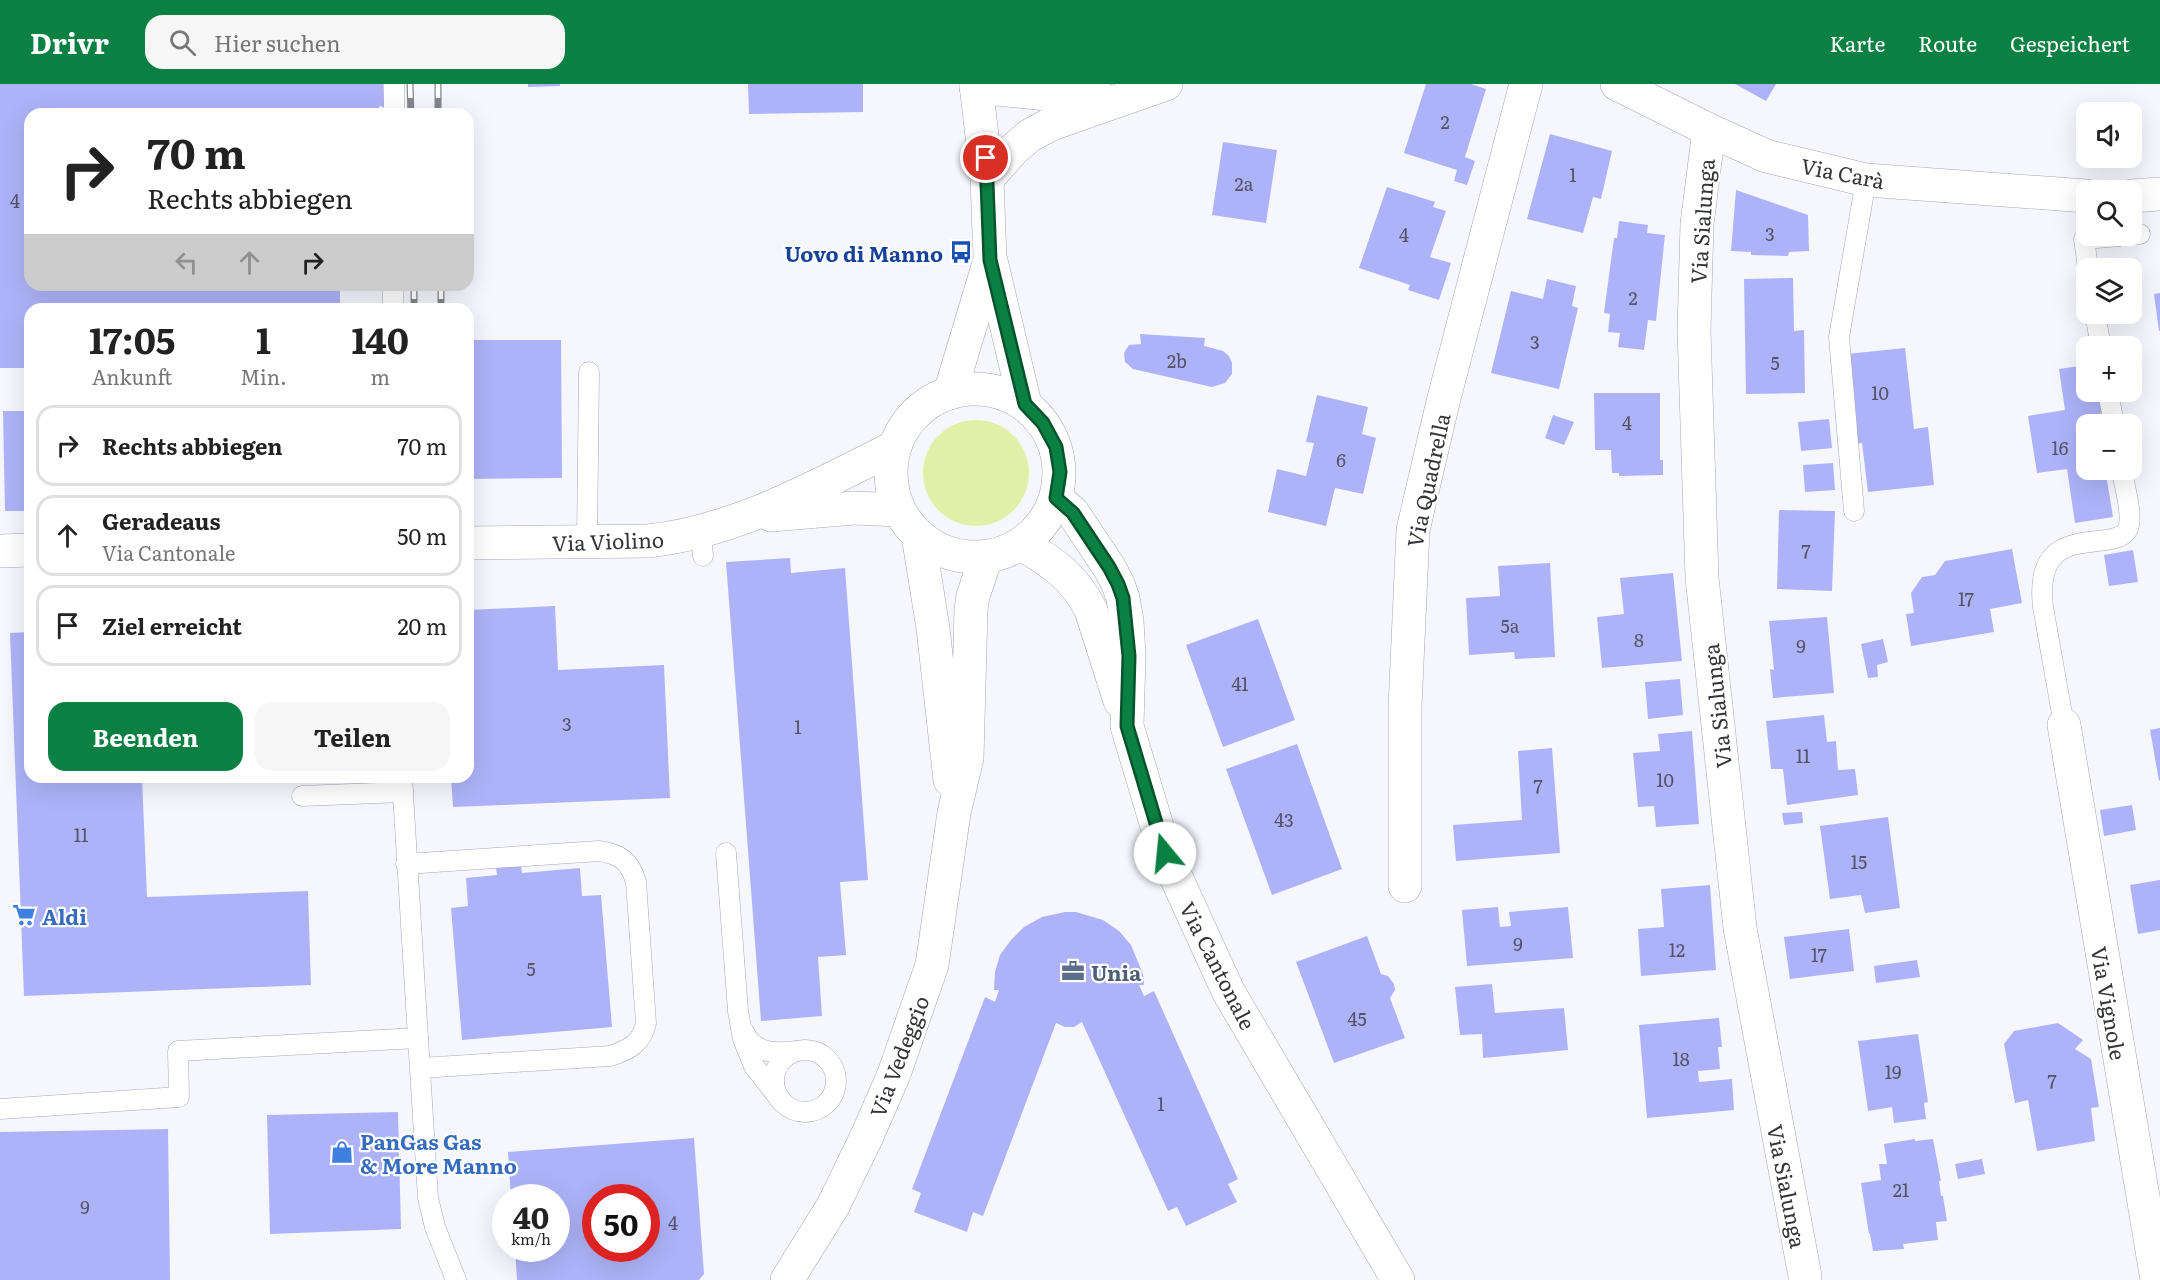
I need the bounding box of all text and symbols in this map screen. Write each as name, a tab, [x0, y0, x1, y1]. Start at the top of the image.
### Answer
search box	[145, 15, 565, 69]
text: Drivr	[30, 21, 109, 63]
icon: search	[166, 26, 199, 59]
text: Hier suchen	[214, 26, 341, 59]
text: Karte	[1829, 27, 1885, 58]
text: Route	[1918, 27, 1977, 58]
text: Gespeichert	[2010, 27, 2130, 58]
map controls	[2076, 102, 2142, 480]
button: sound	[2076, 102, 2142, 168]
house number: 2	[1440, 108, 1450, 135]
text: 70 m	[147, 120, 246, 182]
icon: right	[48, 132, 126, 210]
pin	[960, 132, 1011, 183]
icon: arrive	[969, 141, 1002, 174]
street label: Via Carà	[1799, 149, 1888, 195]
street label: Via Sialunga	[1681, 157, 1721, 285]
house number: 1	[1569, 161, 1577, 188]
house number: 2a	[1235, 170, 1254, 197]
text: Rechts abbiegen	[147, 177, 353, 217]
button: search	[2076, 180, 2142, 246]
house number: 4	[10, 187, 20, 214]
house number: 3	[1765, 220, 1775, 247]
house number: 4	[1399, 221, 1409, 248]
place label: Uovo di Manno	[784, 237, 943, 268]
bus stop icon: Uovo di Manno	[948, 239, 974, 265]
icon: left	[170, 246, 203, 279]
icon: ahead	[233, 246, 266, 279]
icon: right	[296, 246, 329, 279]
button: layers	[2076, 258, 2142, 324]
house number: 2	[1628, 284, 1638, 311]
text: 17:05	[89, 312, 175, 365]
text: 1	[256, 312, 271, 365]
text: 140	[352, 312, 409, 365]
house number: 3	[1530, 328, 1540, 355]
button: +	[2076, 336, 2142, 402]
house number: 2b	[1167, 347, 1187, 374]
house number: 5	[1770, 349, 1780, 376]
text: Ankunft	[92, 361, 172, 391]
text: Min.	[240, 361, 287, 391]
text: m	[371, 361, 390, 391]
house number: 10	[1871, 379, 1889, 406]
street label: Via Quadrella	[1398, 409, 1457, 550]
house number: 4	[1622, 409, 1632, 436]
button: −	[2076, 414, 2142, 480]
icon: right	[51, 429, 84, 462]
text: Rechts abbiegen	[102, 429, 282, 462]
text: 70 m	[397, 429, 447, 462]
house number: 16	[2052, 434, 2069, 461]
house number: 6	[1336, 446, 1346, 473]
text: Geradeaus	[102, 504, 220, 537]
icon: ahead	[51, 519, 84, 552]
text: 50 m	[397, 519, 447, 552]
street label: Via Violino	[551, 523, 665, 557]
text: Via Cantonale	[102, 537, 235, 567]
house number: 7	[1801, 537, 1811, 564]
house number: 17	[1958, 585, 1974, 612]
icon: arrive	[51, 609, 84, 642]
text: Ziel erreicht	[102, 609, 242, 642]
text: 20 m	[397, 609, 447, 642]
house number: 5a	[1501, 612, 1520, 639]
house number: 8	[1634, 626, 1644, 653]
house number: 9	[1796, 632, 1806, 659]
street label: Via Sialunga	[1694, 641, 1738, 770]
house number: 41	[1231, 670, 1249, 697]
button: Beenden	[48, 702, 243, 771]
button: Teilen	[255, 702, 450, 771]
house number: 3	[562, 710, 572, 737]
house number: 1	[794, 713, 802, 740]
house number: 11	[1796, 742, 1810, 769]
house number: 10	[1656, 766, 1674, 793]
house number: 7	[1533, 772, 1543, 799]
house number: 43	[1274, 806, 1294, 833]
house number: 11	[74, 821, 88, 848]
position arrow	[1133, 821, 1197, 885]
house number: 15	[1851, 848, 1867, 875]
street label: Via Cantonale	[1173, 896, 1265, 1034]
place label: Aldi	[42, 900, 87, 931]
supermarket icon: Aldi	[11, 902, 37, 928]
house number: 9	[1513, 930, 1523, 957]
house number: 12	[1669, 936, 1685, 963]
house number: 17	[1811, 941, 1827, 968]
street label: Via Vignole	[2085, 944, 2135, 1062]
house number: 5	[526, 955, 536, 982]
place label: Unia	[1091, 956, 1142, 987]
office icon: Unia	[1060, 958, 1086, 984]
street label: Via Vedeggio	[861, 991, 935, 1121]
house number: 45	[1347, 1005, 1367, 1032]
house number: 18	[1672, 1045, 1690, 1072]
house number: 19	[1885, 1058, 1901, 1085]
house number: 7	[2047, 1067, 2057, 1094]
house number: 1	[1157, 1090, 1165, 1117]
street label: Via Sialunga	[1761, 1122, 1815, 1251]
place label: PanGas Gas & More Manno	[360, 1125, 517, 1180]
shop icon: PanGas Gas & More Manno	[329, 1139, 355, 1165]
house number: 21	[1893, 1176, 1909, 1203]
speed limit sign: 50	[582, 1184, 660, 1262]
house number: 9	[80, 1193, 90, 1220]
text: 40	[513, 1194, 549, 1238]
house number: 4	[668, 1209, 678, 1236]
text: km/h	[511, 1227, 551, 1250]

